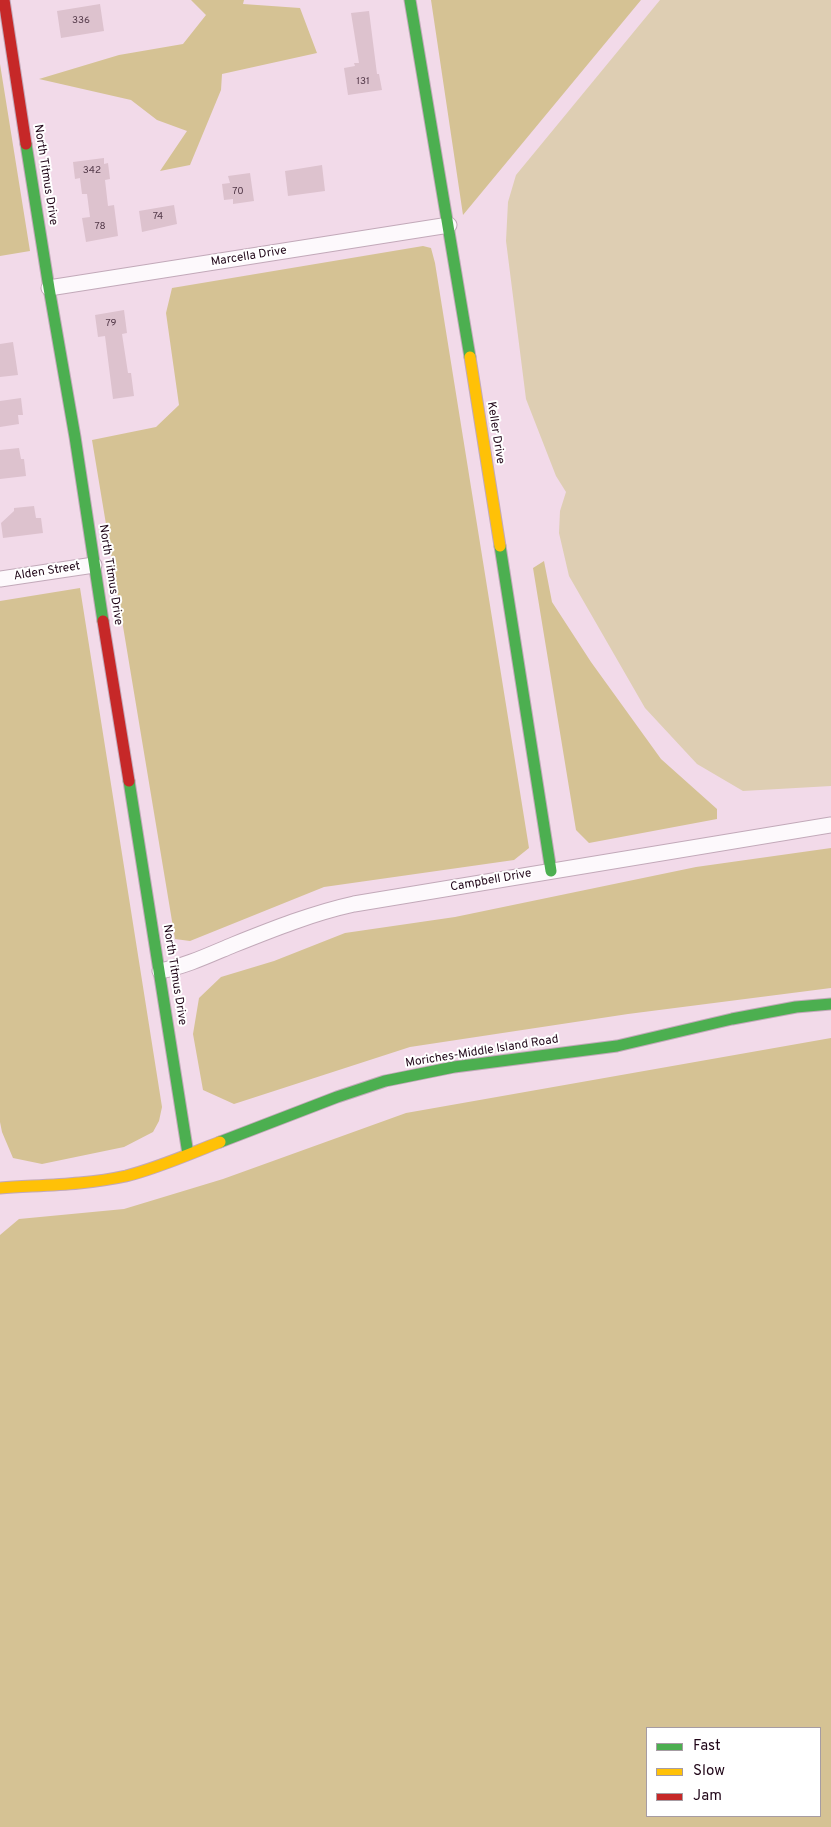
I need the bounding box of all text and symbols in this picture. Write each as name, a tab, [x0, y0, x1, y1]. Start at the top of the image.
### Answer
house number: 336	[72, 15, 90, 27]
house number: 131	[356, 76, 370, 88]
street label: North Titmus Drive	[30, 124, 60, 226]
house number: 342	[83, 165, 101, 177]
house number: 70	[232, 186, 244, 198]
house number: 74	[153, 211, 163, 223]
house number: 78	[94, 221, 106, 233]
street label: Marcella Drive	[210, 244, 288, 270]
house number: 79	[105, 318, 117, 330]
street label: Keller Drive	[483, 401, 507, 465]
street label: North Titmus Drive	[95, 524, 125, 626]
street label: Alden Street	[13, 560, 81, 584]
street label: Campbell Drive	[449, 867, 533, 895]
street label: North Titmus Drive	[159, 924, 189, 1026]
street label: Moriches-Middle Island Road	[404, 1033, 560, 1071]
legend	[646, 1727, 821, 1817]
text: Fast	[693, 1737, 721, 1756]
text: Slow	[693, 1762, 725, 1781]
text: Jam	[693, 1787, 722, 1806]

